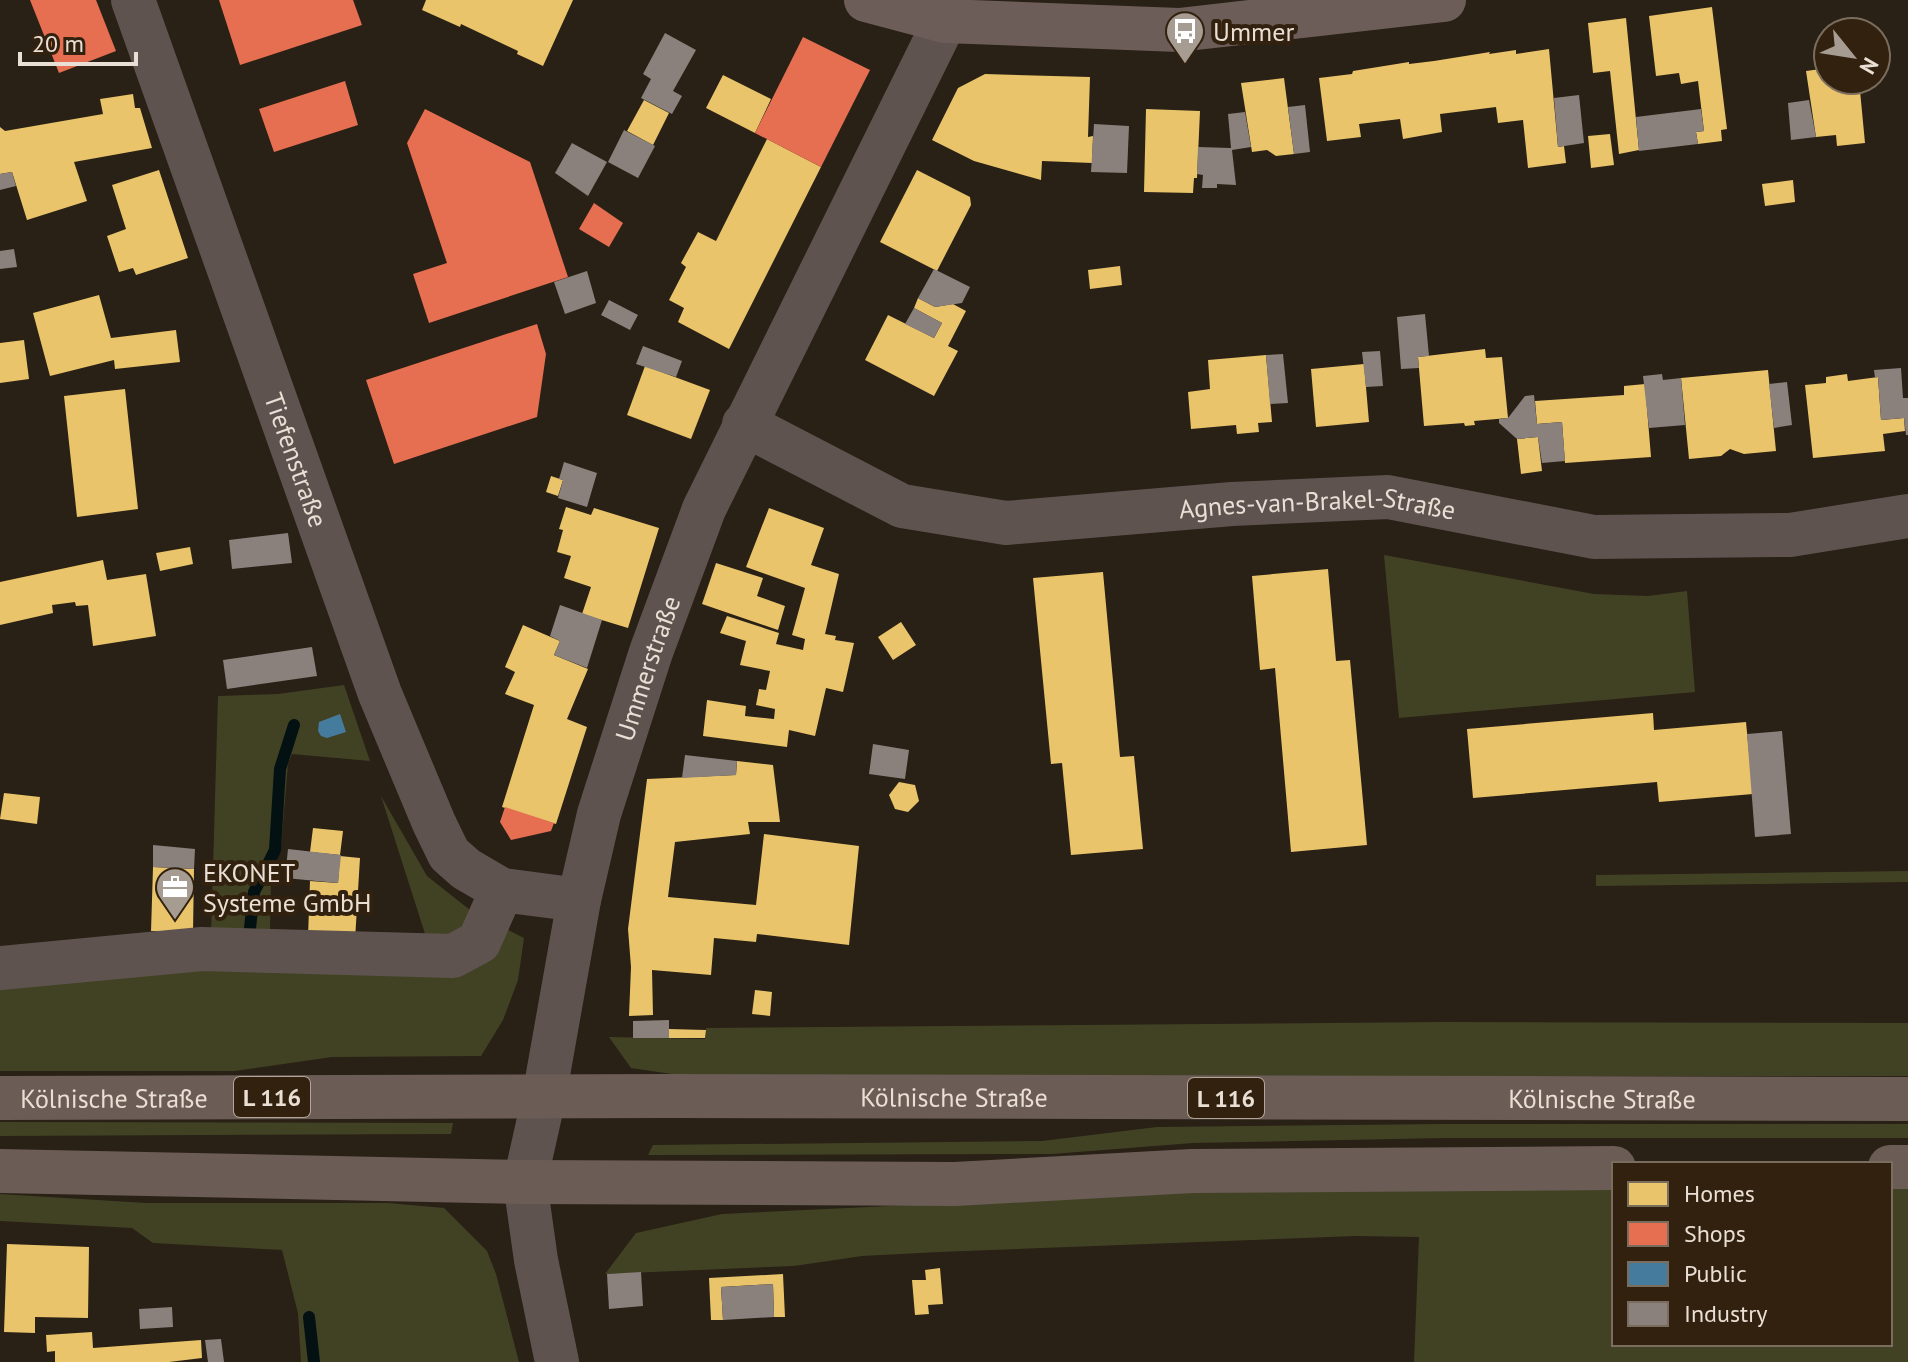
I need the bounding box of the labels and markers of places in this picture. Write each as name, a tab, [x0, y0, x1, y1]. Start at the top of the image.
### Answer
bus stop icon: Ummer	[1164, 10, 1206, 65]
place label: Ummer	[1213, 15, 1294, 48]
place label: EKONET Systeme GmbH	[203, 856, 371, 919]
office icon: EKONET Systeme GmbH	[154, 866, 196, 921]

